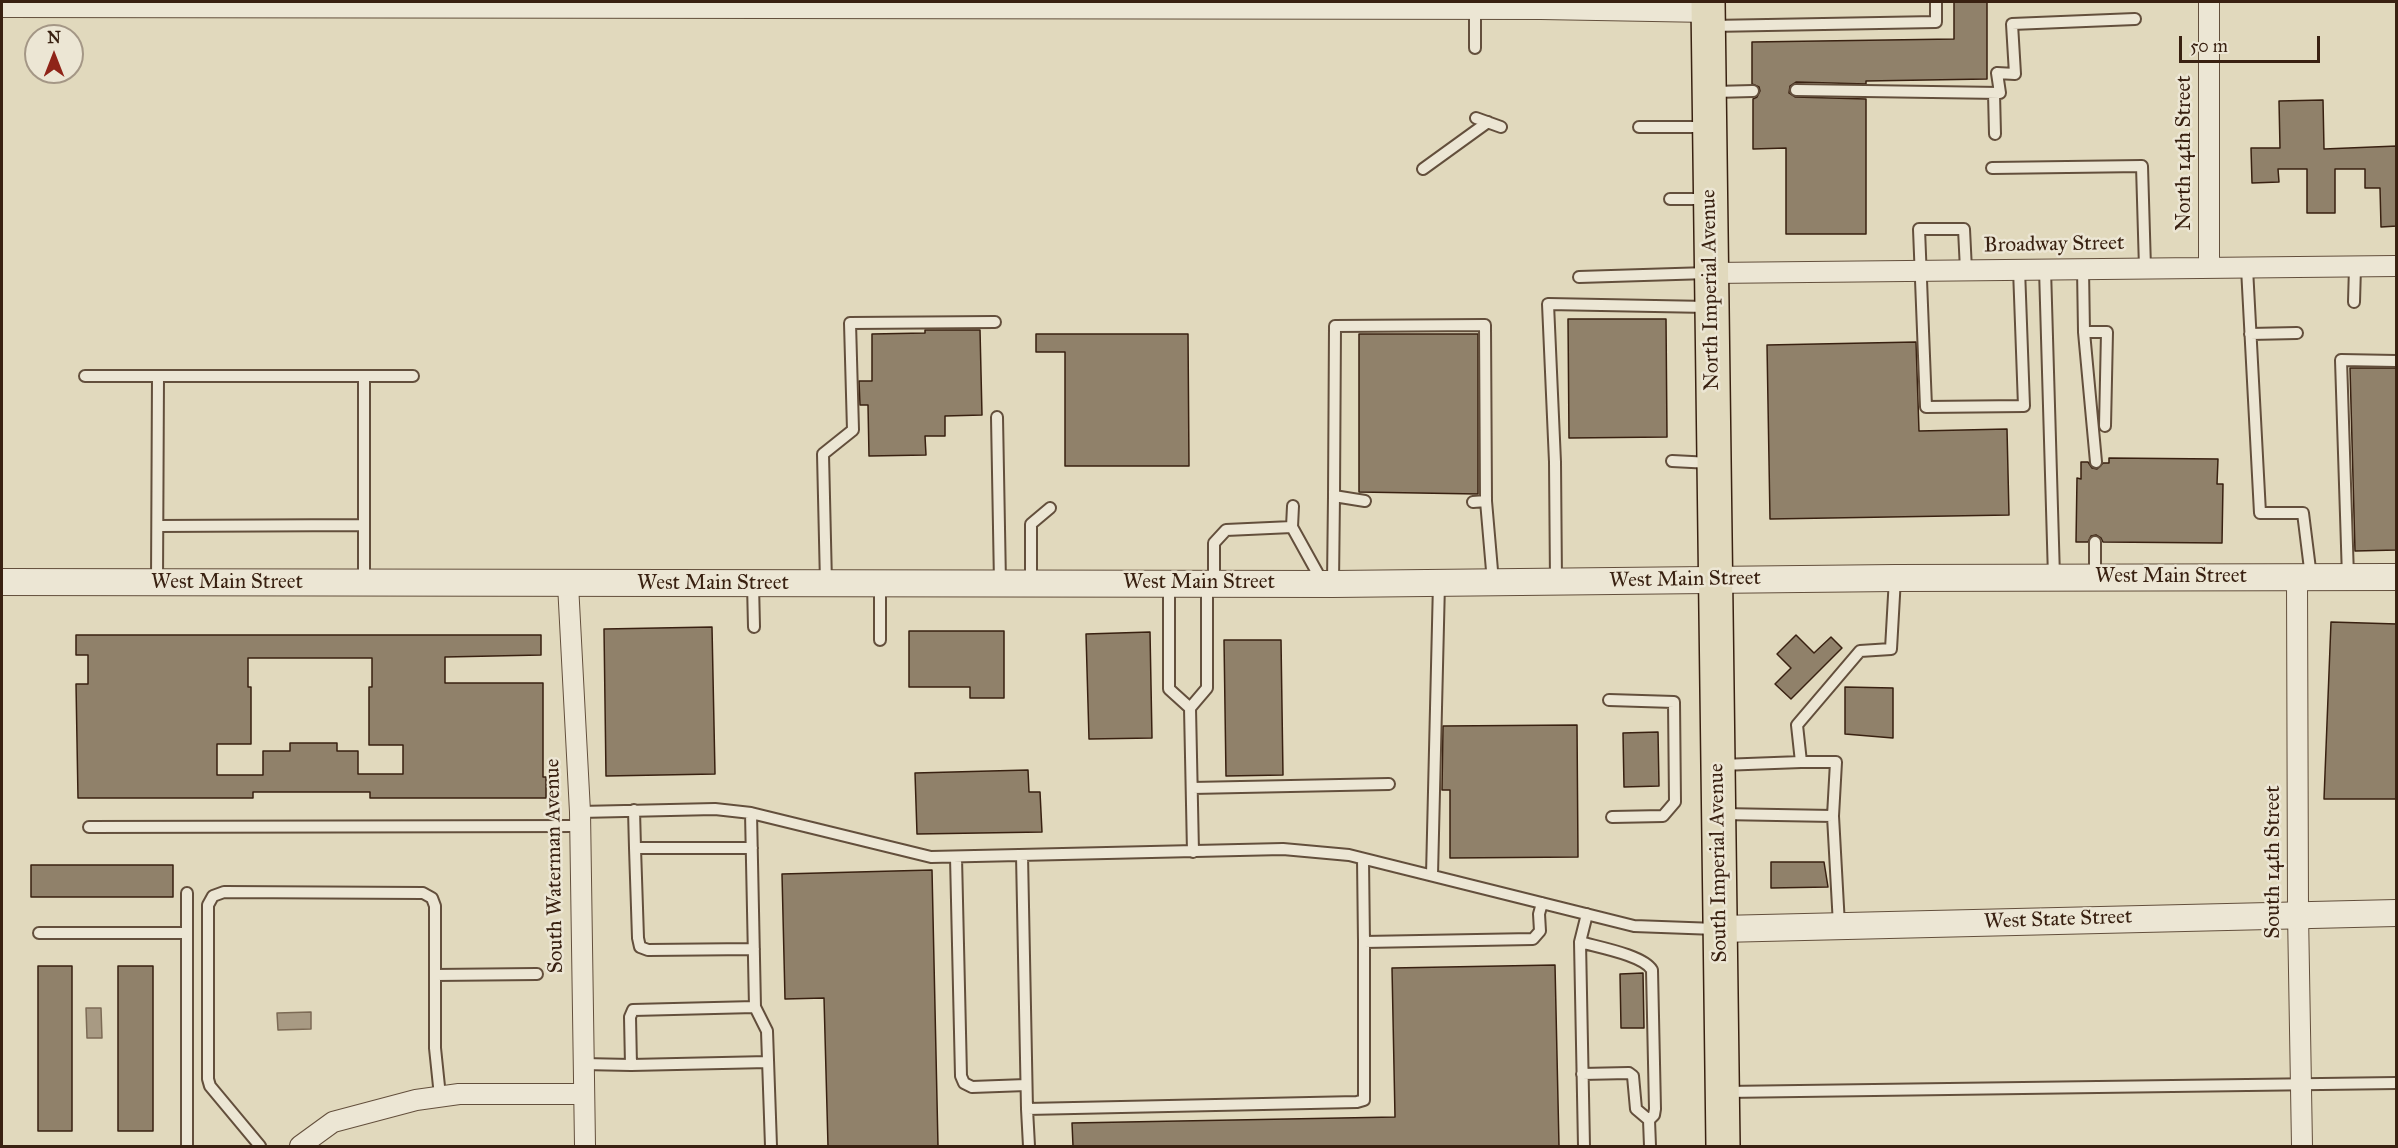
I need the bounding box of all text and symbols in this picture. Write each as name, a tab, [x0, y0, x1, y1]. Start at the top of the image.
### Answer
north arrow	[24, 24, 84, 84]
scale bar	[2182, 24, 2323, 62]
text: N	[47, 28, 61, 47]
text: 50 m	[2190, 35, 2228, 57]
street label: North 14th Street	[2172, 75, 2198, 231]
street label: North Imperial Avenue	[1697, 189, 1725, 391]
street label: Broadway Street	[1984, 231, 2124, 259]
street label: West Main Street	[2095, 564, 2247, 590]
street label: West Main Street	[1609, 566, 1761, 594]
street label: West Main Street	[151, 570, 303, 596]
street label: West Main Street	[1123, 570, 1275, 596]
street label: West Main Street	[637, 571, 789, 597]
street label: South Waterman Avenue	[541, 758, 569, 974]
street label: South Imperial Avenue	[1705, 763, 1733, 963]
street label: South 14th Street	[2261, 785, 2287, 939]
street label: West State Street	[1983, 905, 2133, 935]

